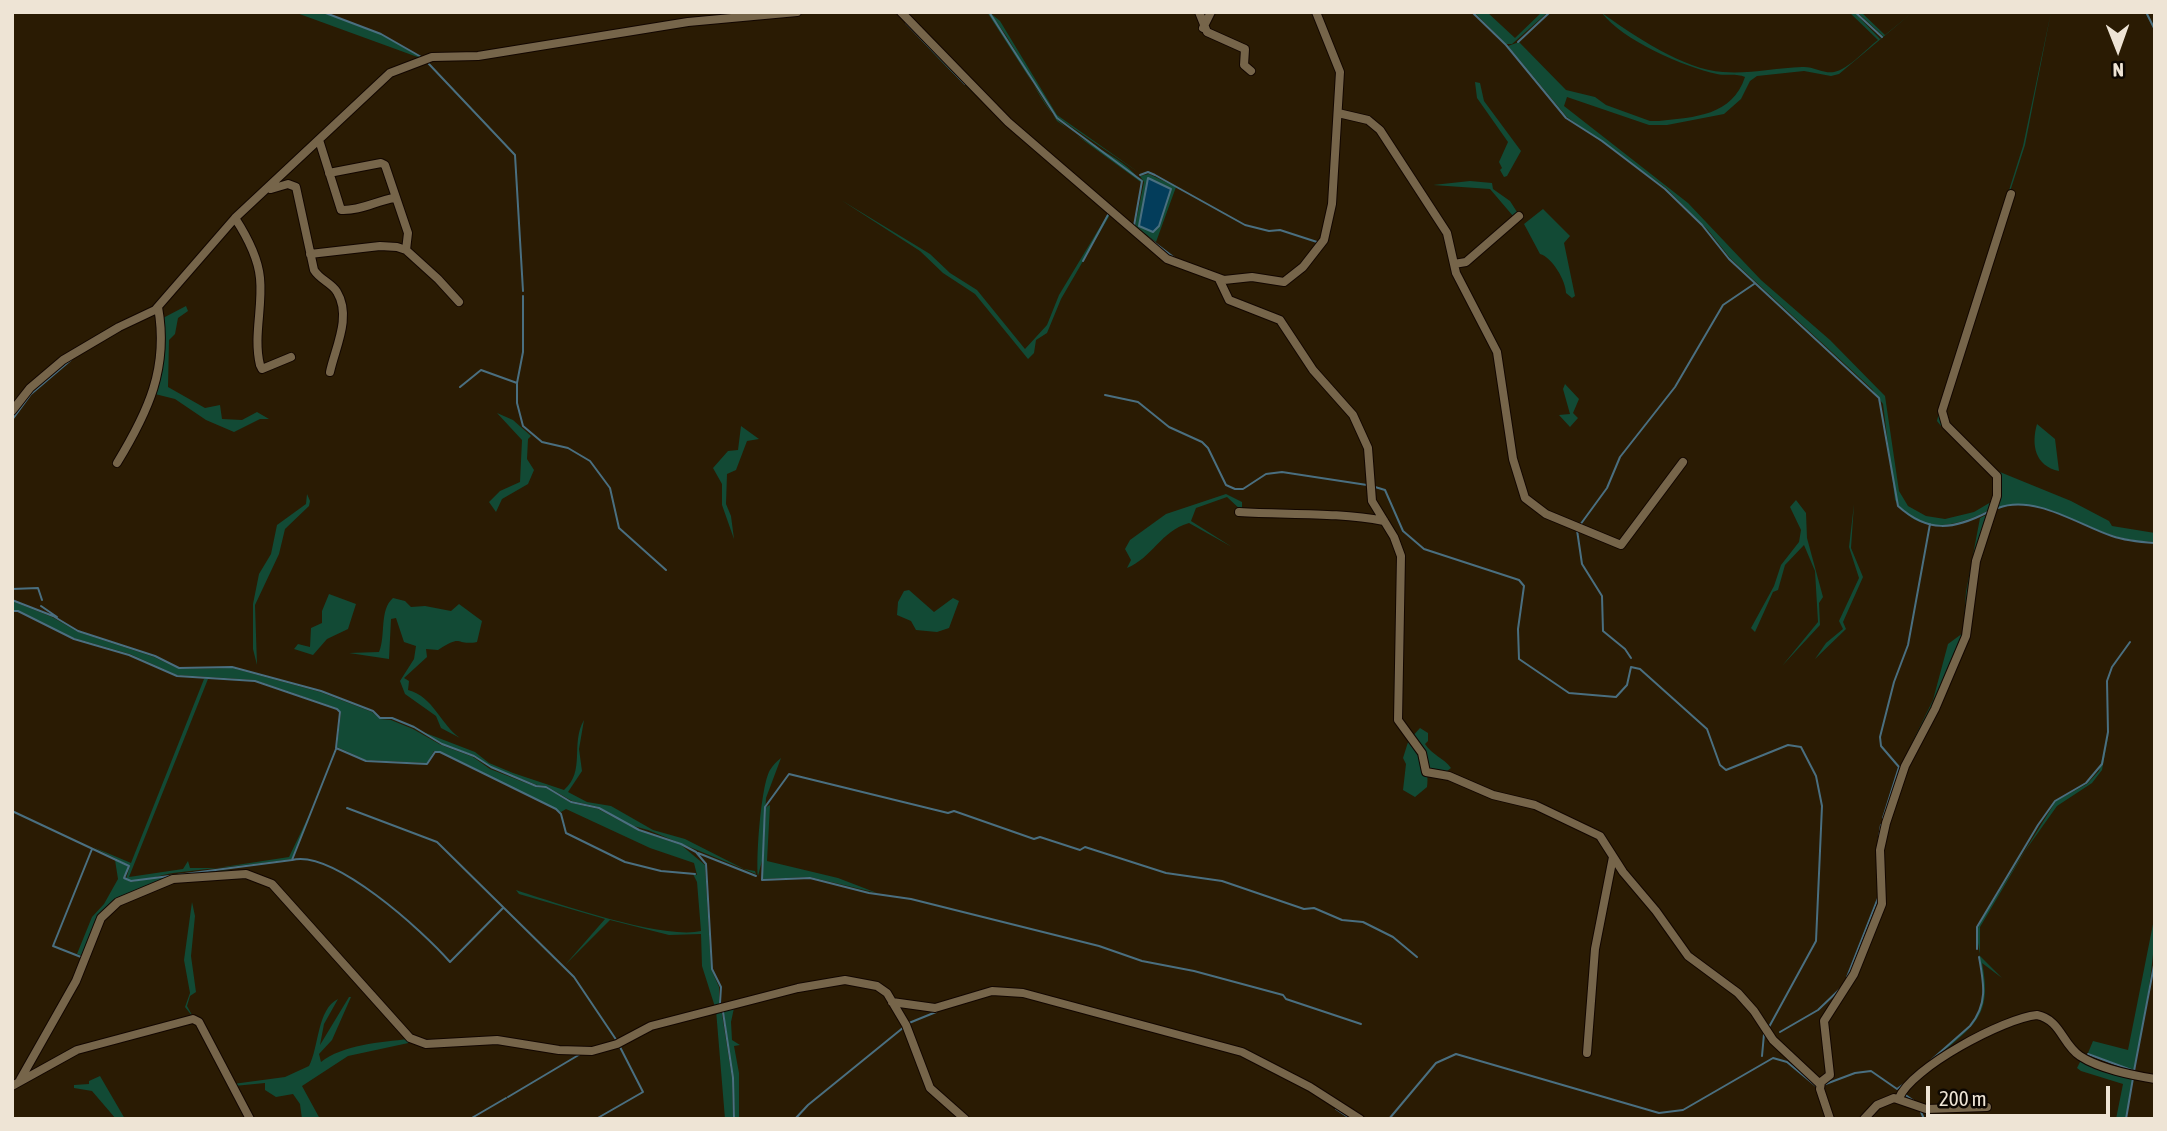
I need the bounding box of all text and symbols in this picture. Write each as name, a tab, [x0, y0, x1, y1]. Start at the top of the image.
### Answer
north arrow	[2083, 14, 2153, 84]
text: N	[2113, 59, 2124, 81]
scale bar	[1929, 1072, 2113, 1116]
text: 200 m	[1939, 1086, 1987, 1110]

